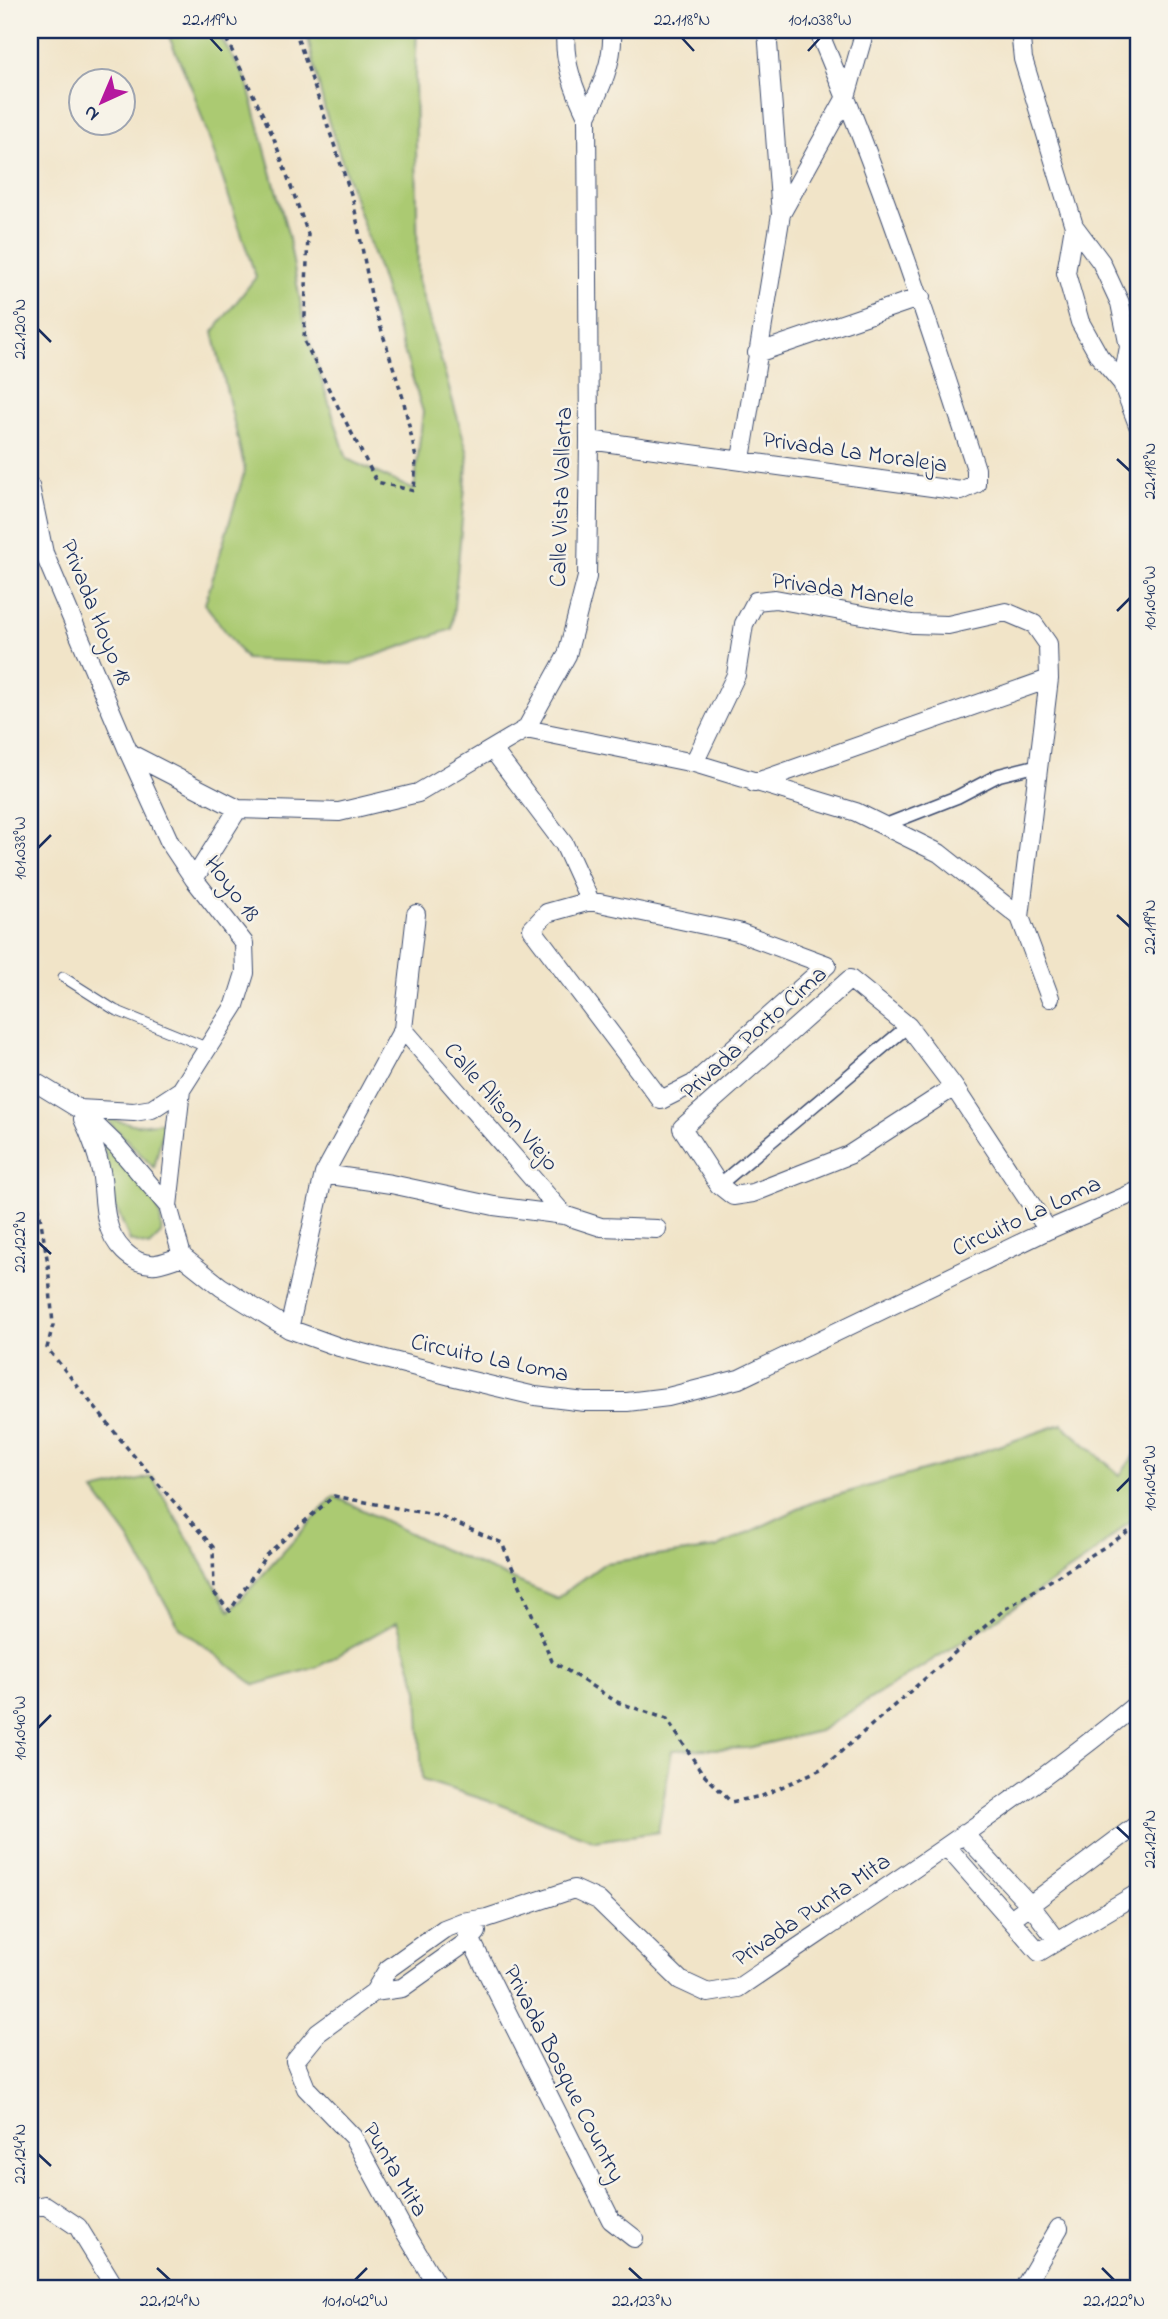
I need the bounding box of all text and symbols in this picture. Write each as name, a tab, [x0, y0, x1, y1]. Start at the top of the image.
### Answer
text: 22.119°N	[182, 8, 238, 34]
text: 22.118°N	[654, 8, 710, 34]
text: 101.038°W	[788, 8, 852, 34]
north arrow	[66, 66, 136, 136]
text: N	[78, 98, 106, 127]
text: 22.120°N	[8, 299, 34, 359]
street label: Calle Vista Vallarta	[542, 406, 583, 588]
street label: Privada La Moraleja	[760, 423, 950, 484]
text: 22.118°N	[1138, 443, 1164, 499]
street label: Privada Hoyo 18	[49, 535, 140, 691]
street label: Privada Manele	[769, 564, 917, 619]
text: 101.040°W	[1138, 566, 1164, 630]
text: 101.038°W	[8, 816, 34, 880]
street label: Hoyo 18	[193, 849, 268, 931]
text: 22.119°N	[1138, 899, 1164, 955]
street label: Privada Porto Cima	[674, 958, 836, 1109]
street label: Calle Alison Viejo	[434, 1035, 566, 1180]
street label: Circuito La Loma	[947, 1167, 1107, 1267]
text: 22.122°N	[8, 1211, 34, 1273]
street label: Circuito La Loma	[407, 1326, 572, 1393]
text: 101.042°W	[1138, 1445, 1164, 1511]
text: 101.040°W	[8, 1696, 34, 1760]
text: 22.121°N	[1138, 1810, 1164, 1868]
street label: Privada Punta Mita	[726, 1845, 898, 1977]
street label: Privada Bosque Country	[492, 1959, 633, 2190]
street label: Punta Mita	[352, 2116, 436, 2224]
text: 22.124°N	[8, 2124, 34, 2184]
text: 22.124°N	[140, 2289, 200, 2315]
text: 101.042°W	[322, 2289, 388, 2315]
text: 22.123°N	[612, 2289, 672, 2315]
text: 22.122°N	[1083, 2289, 1145, 2315]

